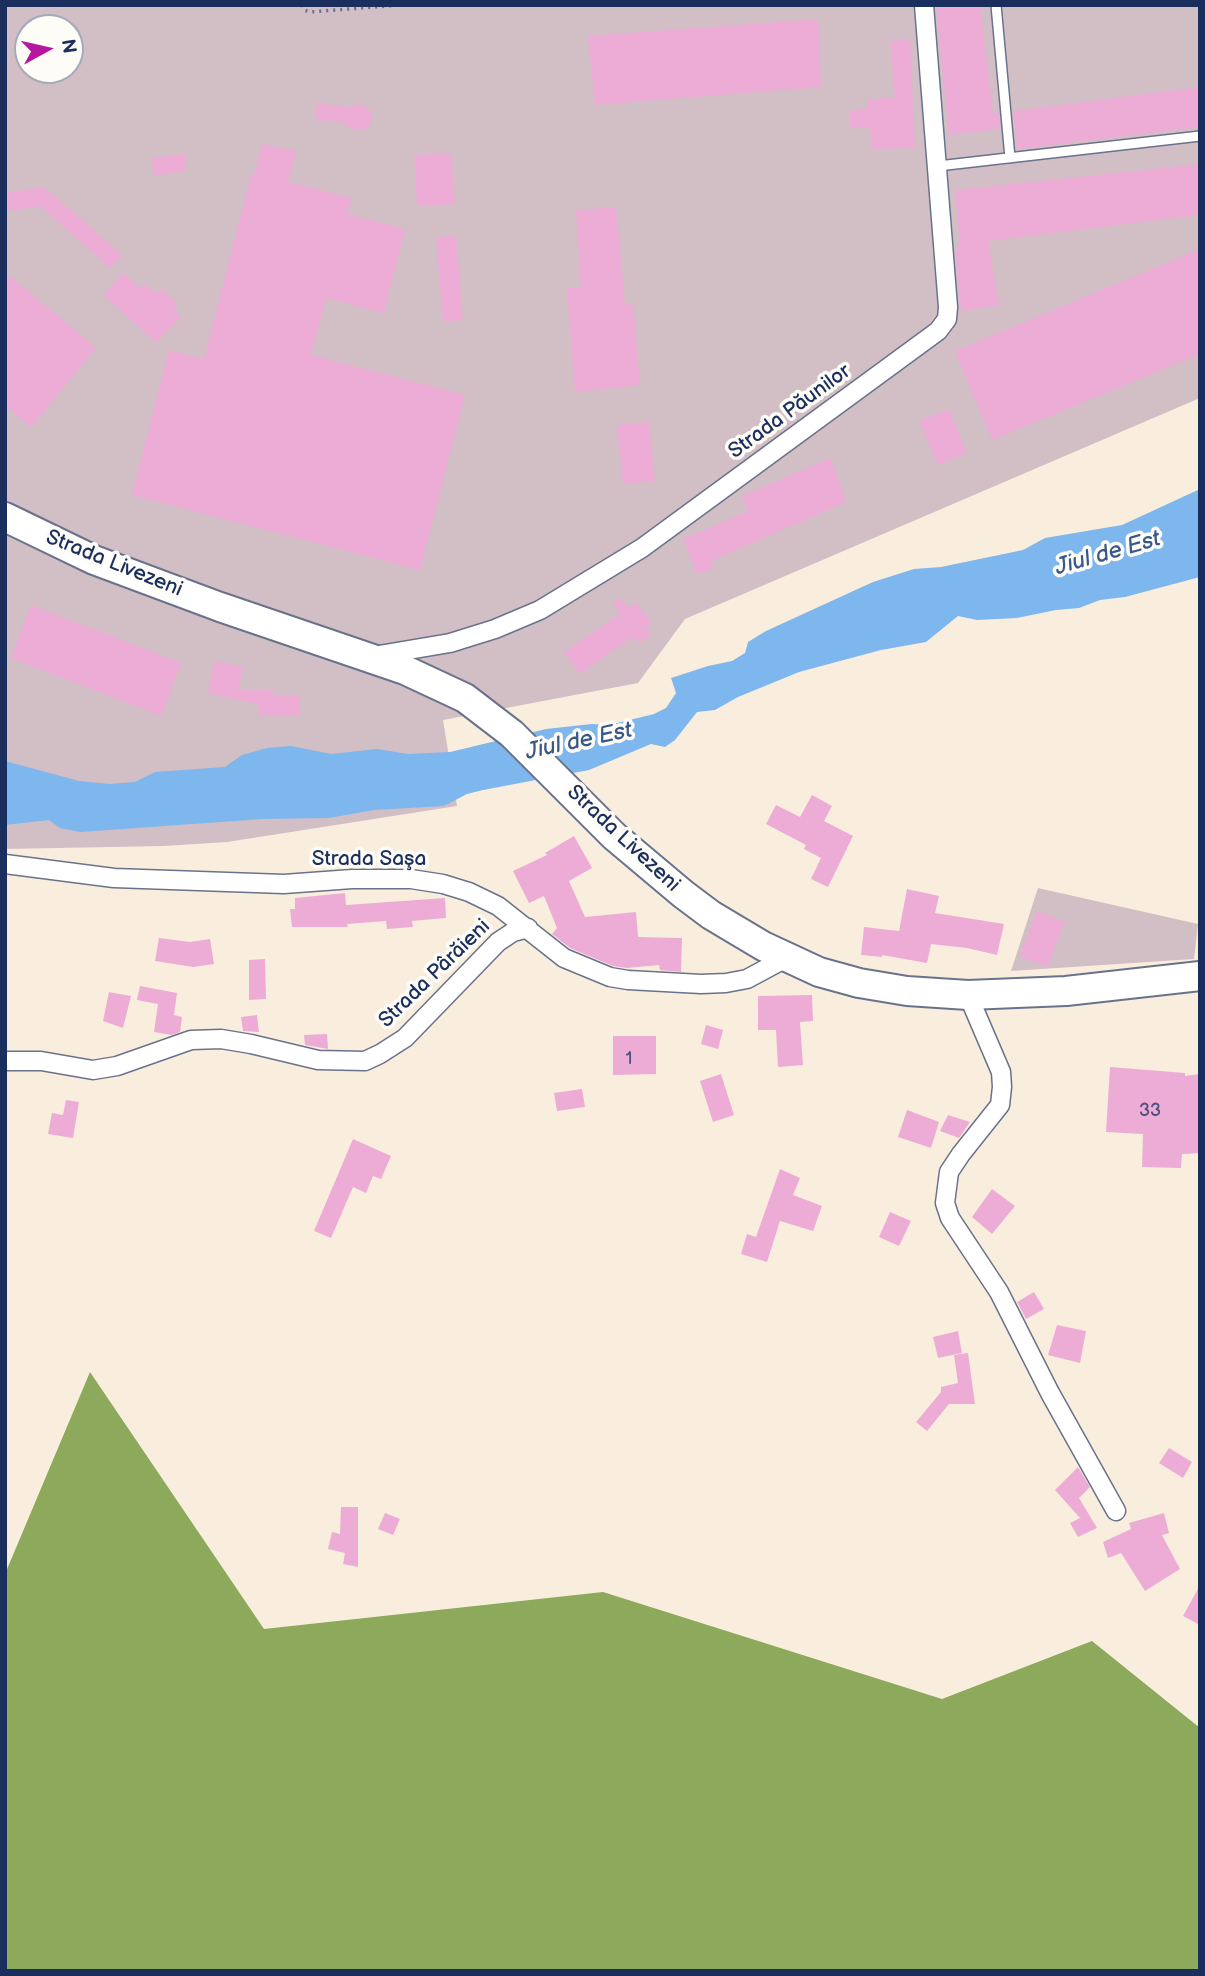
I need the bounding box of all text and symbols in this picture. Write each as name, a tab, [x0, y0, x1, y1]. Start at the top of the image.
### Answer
north arrow	[14, 14, 84, 84]
text: N	[56, 38, 81, 55]
street label: Strada Păunilor	[724, 359, 856, 465]
street label: Strada Livezeni	[42, 525, 186, 603]
water label: Jiul de Est	[1052, 526, 1164, 582]
water label: Jiul de Est	[523, 717, 635, 767]
street label: Strada Livezeni	[561, 780, 685, 898]
street label: Strada Saşa	[312, 847, 426, 873]
street label: Strada Pârăieni	[374, 914, 496, 1034]
house number: 1	[626, 1048, 632, 1070]
house number: 33	[1139, 1100, 1161, 1122]

